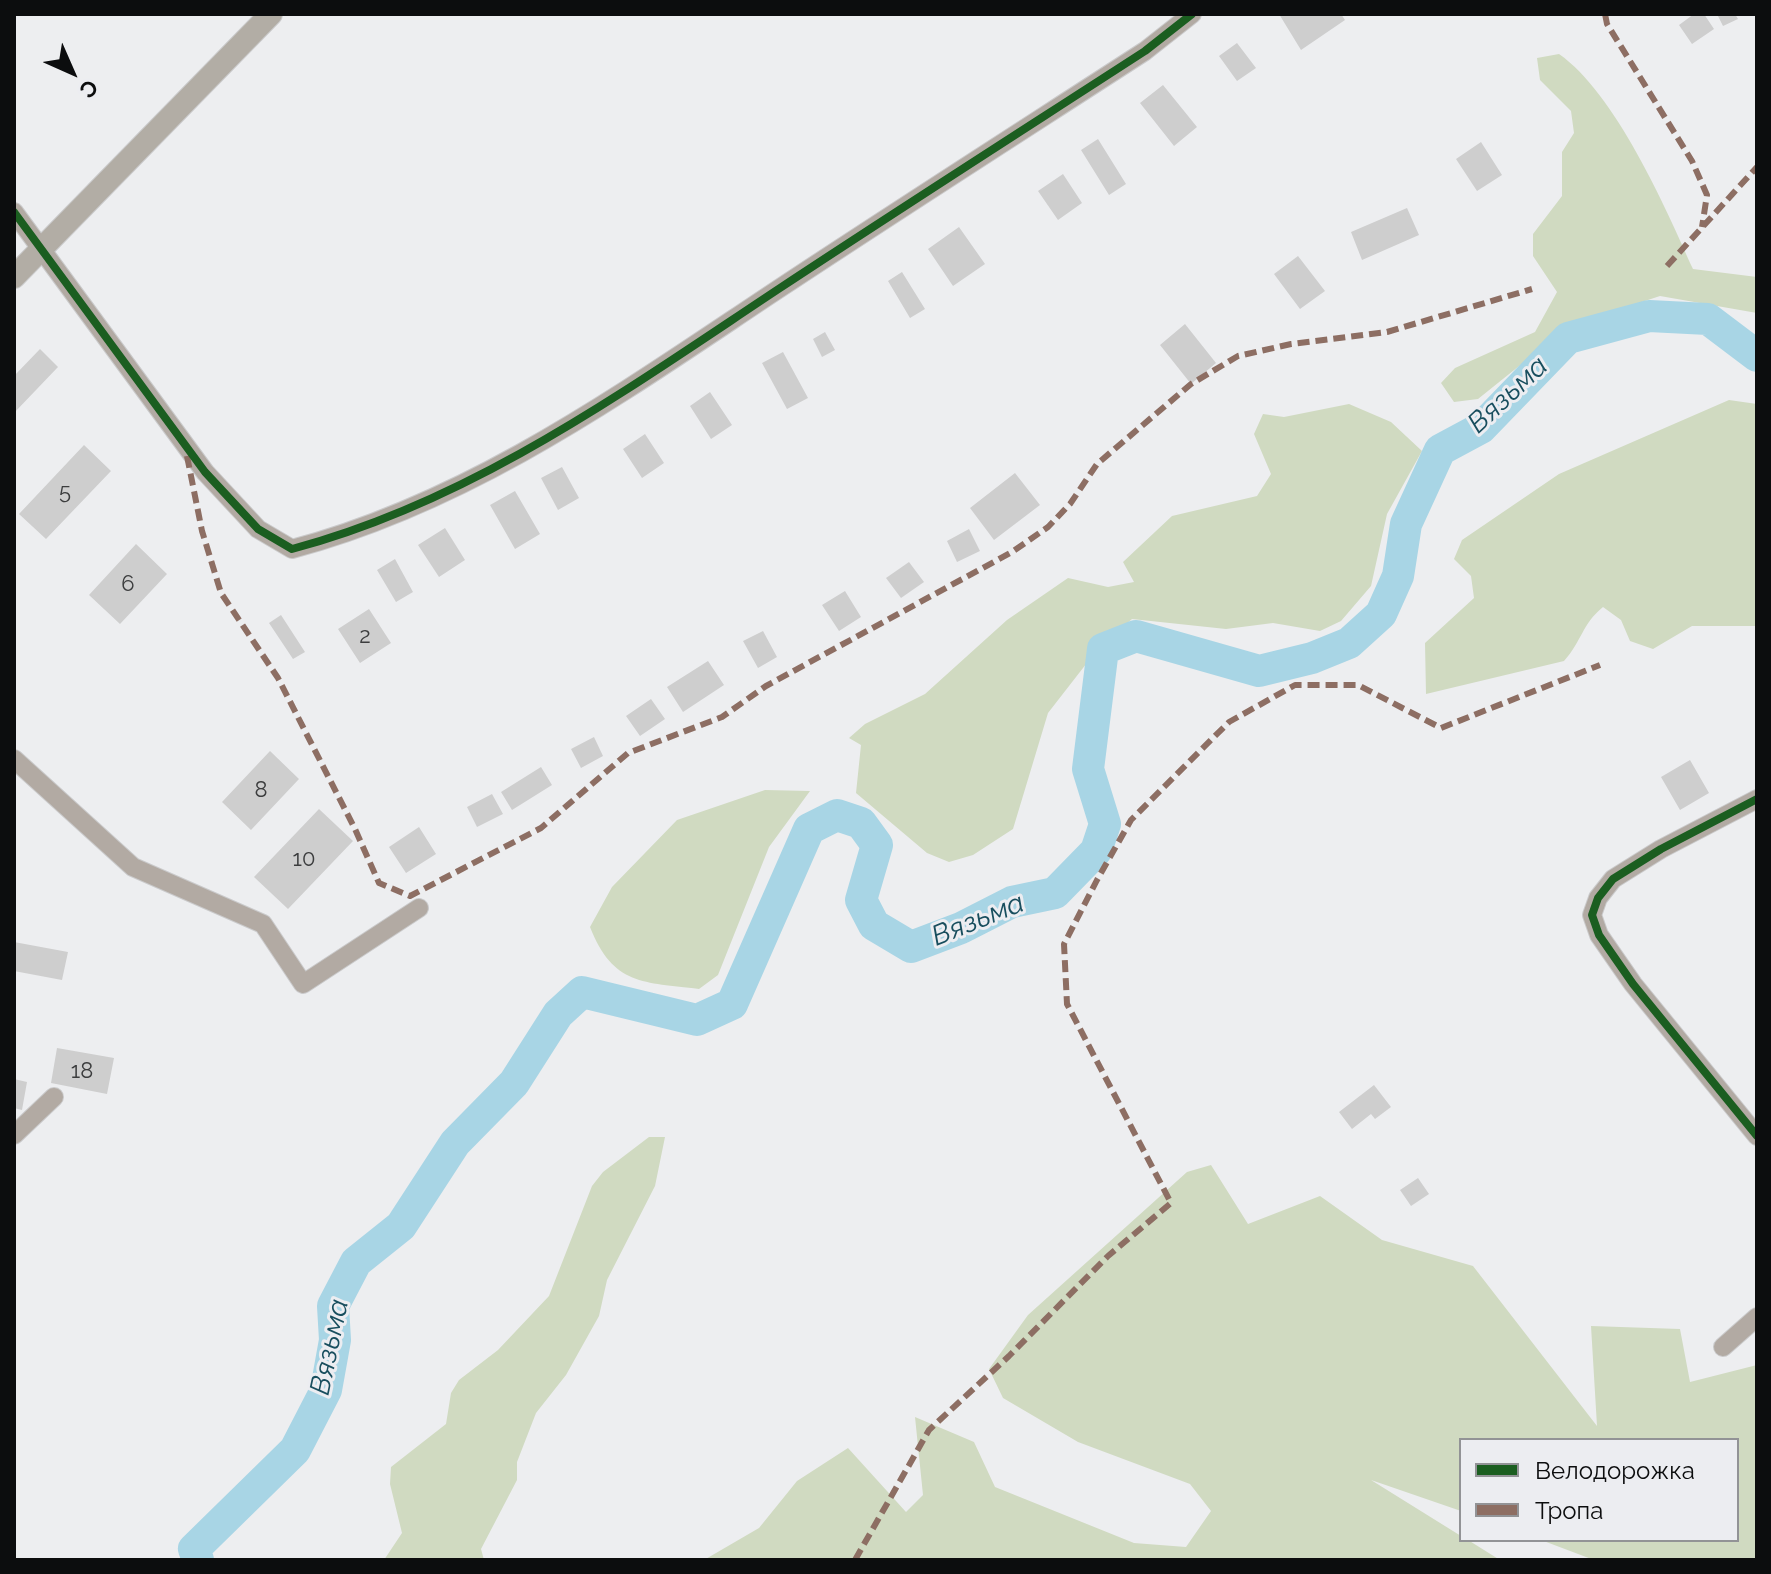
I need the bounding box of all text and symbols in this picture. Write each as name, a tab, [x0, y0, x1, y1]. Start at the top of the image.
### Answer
north arrow	[32, 32, 112, 112]
text: С	[74, 74, 103, 103]
water label: Вязьма	[1461, 350, 1555, 440]
house number: 5	[59, 479, 71, 505]
house number: 6	[121, 571, 135, 597]
house number: 2	[359, 623, 371, 649]
house number: 8	[254, 777, 268, 803]
house number: 10	[293, 846, 315, 872]
water label: Вязьма	[927, 886, 1029, 954]
house number: 18	[71, 1058, 93, 1084]
water label: Вязьма	[303, 1296, 357, 1398]
legend	[1459, 1438, 1739, 1542]
text: Велодорожка	[1535, 1456, 1695, 1485]
text: Тропа	[1535, 1496, 1603, 1525]

